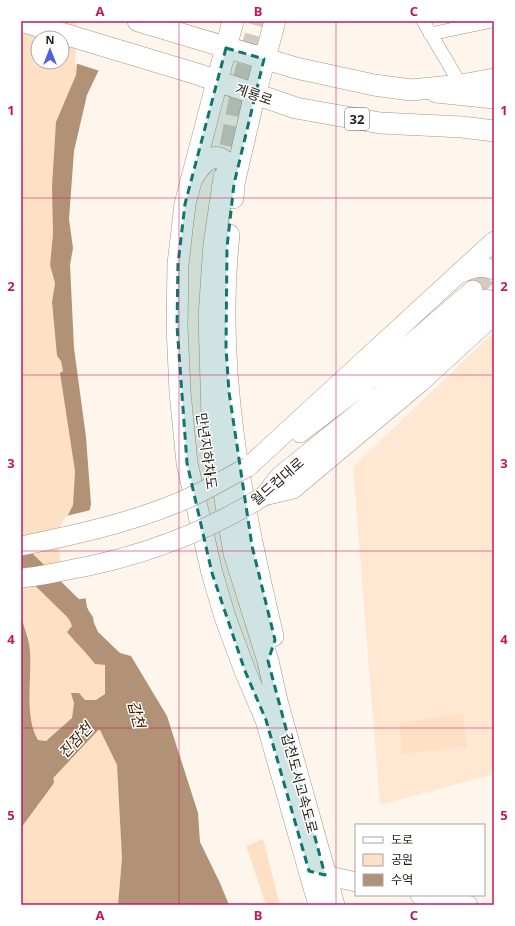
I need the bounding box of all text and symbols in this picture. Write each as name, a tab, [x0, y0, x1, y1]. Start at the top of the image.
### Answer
text: A	[96, 2, 105, 20]
text: B	[254, 2, 262, 20]
text: C	[410, 2, 418, 20]
north arrow	[30, 30, 70, 70]
text: N	[46, 32, 54, 47]
street label: 계룡로	[233, 79, 275, 109]
text: 1	[7, 101, 15, 119]
text: 1	[500, 101, 508, 119]
road number: 32	[345, 108, 369, 130]
text: 2	[7, 277, 15, 295]
text: 2	[500, 277, 508, 295]
street label: 만년지하차도	[192, 411, 222, 491]
street label: 월드컵대로	[246, 453, 308, 509]
text: 3	[7, 454, 15, 472]
text: 3	[500, 454, 508, 472]
text: 4	[7, 630, 15, 648]
text: 4	[500, 630, 508, 648]
water label: 갑천	[124, 698, 151, 732]
water label: 진잠천	[54, 716, 98, 762]
street label: 갑천도시고속도로	[277, 731, 323, 835]
text: 5	[7, 806, 15, 824]
text: 5	[500, 806, 508, 824]
legend	[355, 824, 485, 896]
text: 도로	[391, 831, 413, 848]
text: 공원	[391, 851, 413, 868]
text: 수역	[391, 871, 413, 888]
text: A	[96, 906, 105, 924]
text: B	[254, 906, 262, 924]
text: C	[410, 906, 418, 924]

